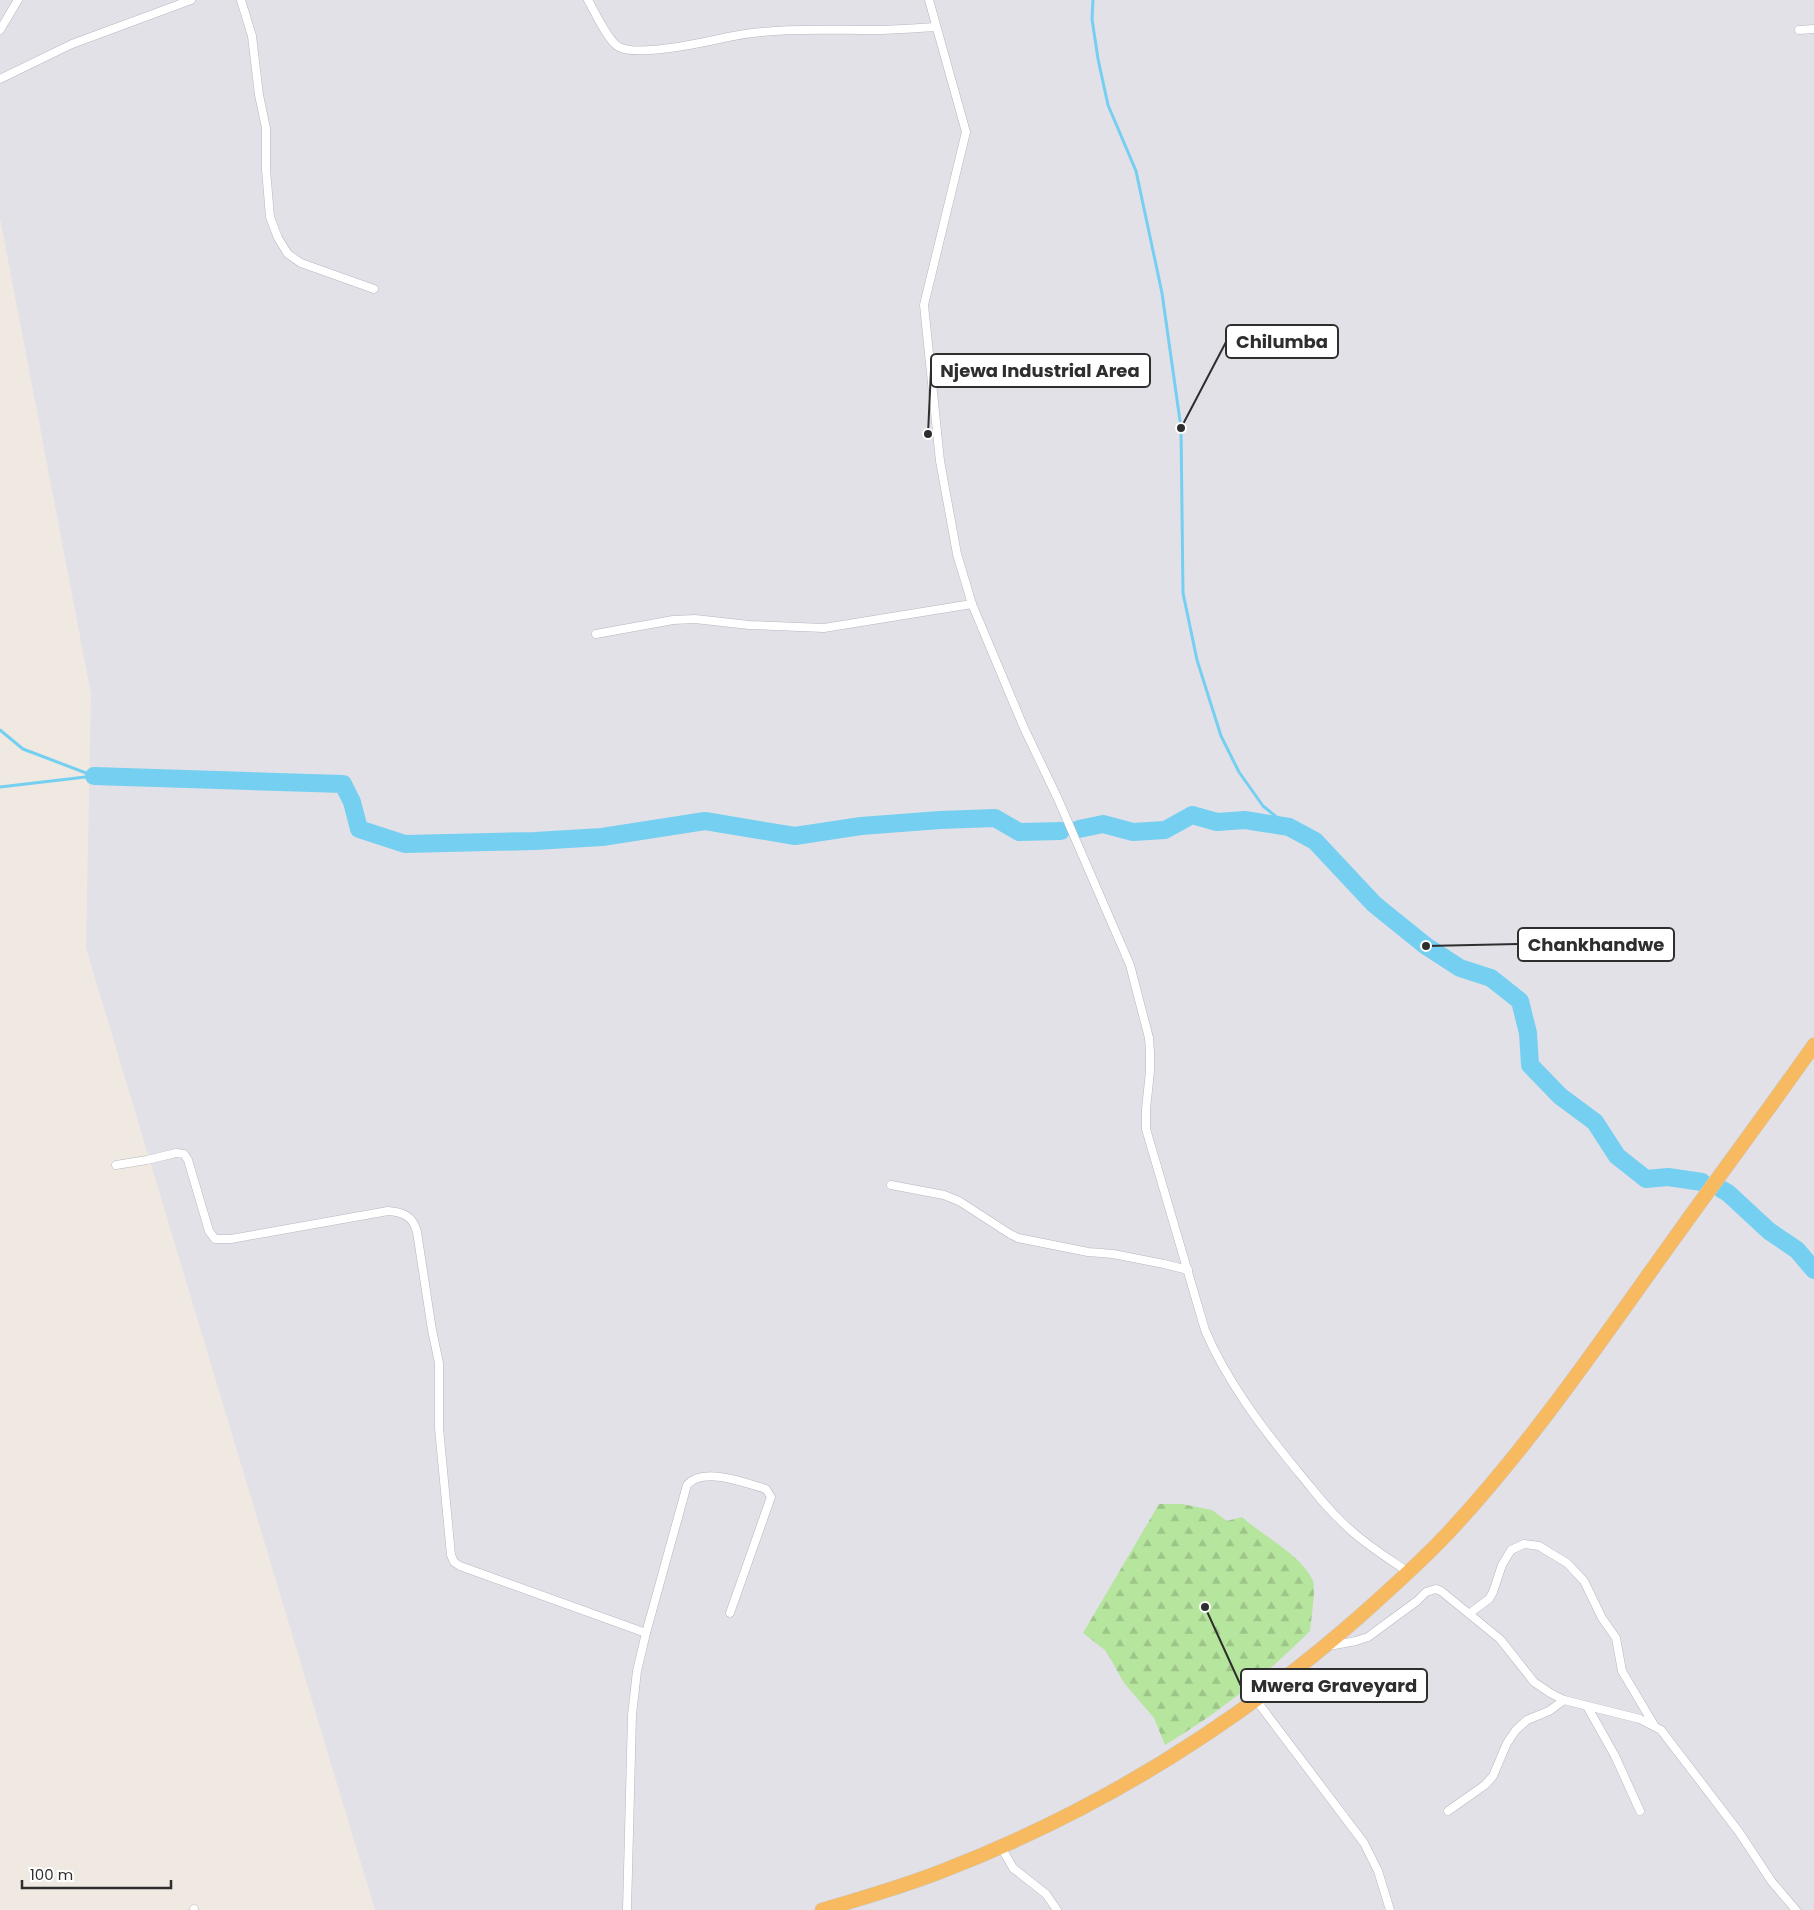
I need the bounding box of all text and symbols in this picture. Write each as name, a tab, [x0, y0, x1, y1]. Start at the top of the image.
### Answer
callout: Chilumba	[1226, 325, 1338, 358]
text: Chilumba	[1236, 329, 1328, 354]
callout: Njewa Industrial Area	[931, 354, 1150, 387]
text: Njewa Industrial Area	[940, 358, 1140, 383]
callout: Chankhandwe	[1518, 928, 1674, 961]
text: Chankhandwe	[1528, 932, 1664, 957]
callout: Mwera Graveyard	[1241, 1669, 1427, 1702]
text: Mwera Graveyard	[1251, 1673, 1417, 1698]
scale bar	[22, 1858, 171, 1890]
text: 100 m	[30, 1864, 73, 1885]

